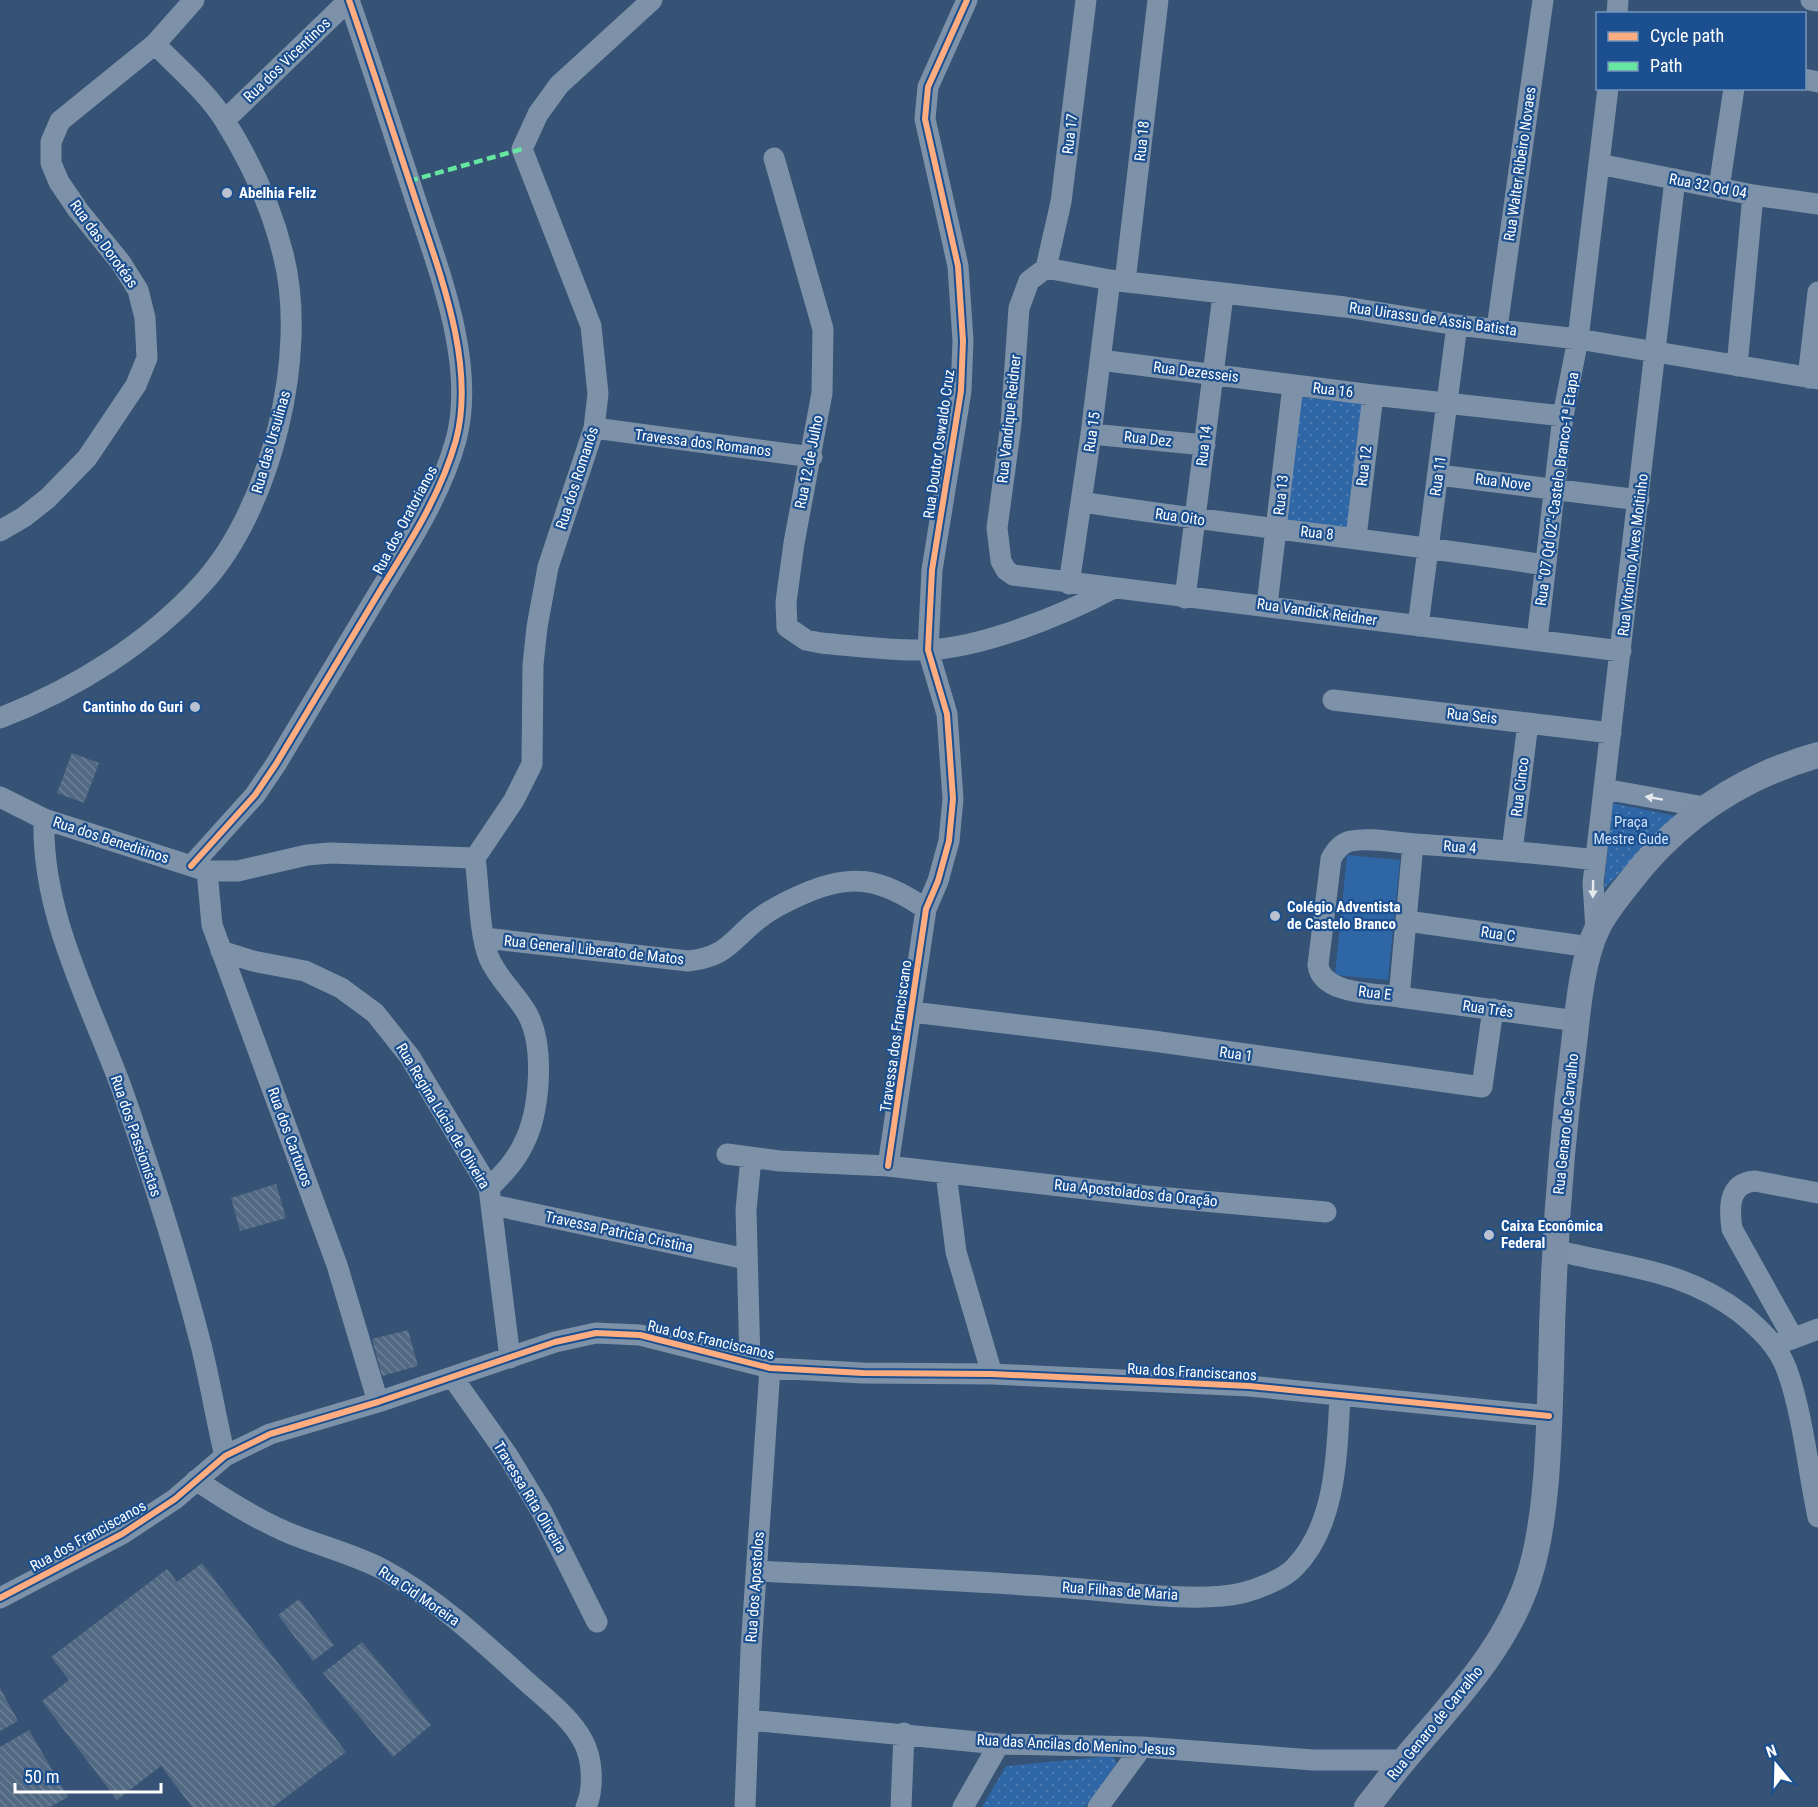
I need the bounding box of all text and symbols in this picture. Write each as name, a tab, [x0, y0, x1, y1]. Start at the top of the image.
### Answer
legend	[1596, 12, 1806, 90]
street label: Rua dos Vicentinos	[240, 14, 334, 106]
text: Cycle path	[1650, 25, 1724, 46]
text: Path	[1650, 55, 1683, 76]
street label: Rua Walter Ribeiro Novaes	[1500, 85, 1540, 242]
street label: Rua 17	[1059, 113, 1081, 155]
street label: Rua 18	[1131, 120, 1153, 162]
street label: Rua 32 Qd 04	[1668, 170, 1748, 202]
place label: Abelhia Feliz	[239, 184, 317, 202]
marker: Abelhia Feliz	[220, 186, 234, 200]
street label: Rua das Dorotéas	[66, 197, 142, 292]
street label: Rua Uirassu de Assis Batista	[1348, 298, 1518, 340]
street label: Rua Vandique Reidner	[993, 353, 1025, 484]
street label: Rua Dezesseis	[1152, 358, 1240, 386]
street label: Rua Doutor Oswaldo Cruz	[920, 368, 958, 520]
street label: Rua "07 Qd 02"-Castelo Branco-1ª Etapa	[1532, 371, 1582, 607]
street label: Rua 16	[1312, 379, 1354, 401]
street label: Rua das Ursulinas	[248, 388, 294, 495]
street label: Rua 15	[1080, 411, 1104, 453]
street label: Rua 12 de Julho	[791, 414, 827, 510]
street label: Rua dos Romanós	[552, 424, 602, 532]
street label: Rua 14	[1193, 425, 1215, 467]
street label: Travessa dos Romanos	[634, 426, 772, 460]
street label: Rua Dez	[1123, 428, 1173, 450]
street label: Rua 12	[1353, 445, 1375, 487]
street label: Rua 11	[1426, 455, 1450, 497]
street label: Rua dos Oratorianos	[369, 463, 441, 577]
street label: Rua Nove	[1474, 470, 1532, 494]
street label: Rua Vitorino Alves Moitinho	[1614, 473, 1652, 637]
street label: Rua 13	[1270, 474, 1292, 516]
street label: Rua Oito	[1154, 505, 1206, 529]
street label: Rua 8	[1300, 522, 1334, 544]
street label: Rua Vandick Reidner	[1256, 595, 1379, 629]
place label: Cantinho do Guri	[83, 698, 183, 716]
marker: Cantinho do Guri	[188, 700, 202, 714]
street label: Rua Seis	[1446, 704, 1498, 728]
street label: Rua Cinco	[1507, 756, 1533, 818]
one-way arrow	[1644, 793, 1663, 802]
street label: Rua dos Beneditinos	[51, 813, 171, 867]
park label: Praça Mestre Gude	[1593, 813, 1669, 848]
street label: Rua 4	[1443, 837, 1477, 857]
one-way arrow	[1588, 880, 1598, 899]
place label: Colégio Adventista de Castelo Branco	[1287, 898, 1401, 933]
marker: Colégio Adventista de Castelo Branco	[1268, 909, 1282, 923]
street label: Rua C	[1480, 923, 1516, 945]
street label: Rua General Liberato de Matos	[503, 932, 685, 968]
street label: Travessa dos Franciscano	[876, 959, 916, 1113]
street label: Rua E	[1357, 982, 1393, 1004]
street label: Rua Três	[1461, 997, 1515, 1021]
street label: Rua Regina Lúcia de Oliveira	[392, 1040, 494, 1192]
street label: Rua 1	[1218, 1043, 1254, 1065]
street label: Rua Genaro de Carvalho	[1550, 1053, 1582, 1195]
street label: Rua dos Passionistas	[107, 1073, 165, 1199]
street label: Rua dos Cartuxos	[264, 1085, 316, 1189]
street label: Rua Apostolados da Oração	[1053, 1175, 1219, 1211]
street label: Travessa Patricia Cristina	[543, 1208, 695, 1256]
place label: Caixa Econômica Federal	[1501, 1217, 1603, 1252]
marker: Caixa Econômica Federal	[1482, 1228, 1496, 1242]
street label: Rua dos Franciscanos	[646, 1317, 776, 1363]
street label: Rua dos Franciscanos	[1127, 1360, 1257, 1384]
street label: Travessa Rita Oliveira	[490, 1438, 570, 1556]
street label: Rua dos Franciscanos	[27, 1497, 149, 1575]
street label: Rua dos Apostolos	[742, 1531, 768, 1643]
street label: Rua Cid Moreira	[375, 1562, 463, 1630]
street label: Rua Filhas de Maria	[1061, 1578, 1179, 1604]
street label: Rua Genaro de Carvalho	[1383, 1662, 1487, 1784]
street label: Rua das Ancilas do Menino Jesus	[976, 1731, 1176, 1759]
north arrow	[1746, 1735, 1806, 1795]
text: N	[1764, 1741, 1779, 1762]
scale bar	[15, 1756, 160, 1794]
text: 50 m	[24, 1766, 59, 1787]

